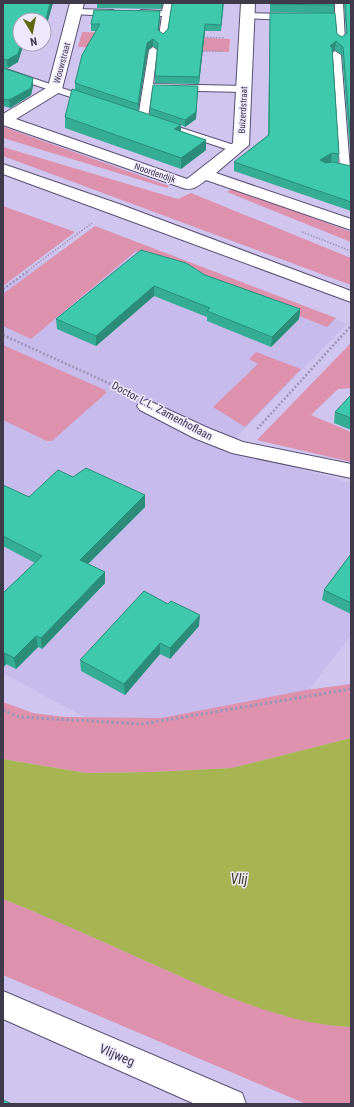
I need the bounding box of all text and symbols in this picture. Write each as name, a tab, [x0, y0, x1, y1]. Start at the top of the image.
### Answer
north arrow	[12, 12, 52, 52]
text: N	[29, 34, 38, 48]
street label: Wouwstraat	[52, 41, 72, 85]
street label: Buizerdstraat	[237, 86, 249, 134]
street label: Noordendijk	[133, 161, 177, 185]
street label: Doctor L.L. Zamenhoflaan	[109, 379, 215, 443]
water label: Vlij	[231, 871, 248, 887]
street label: Vlijweg	[97, 1041, 137, 1069]

